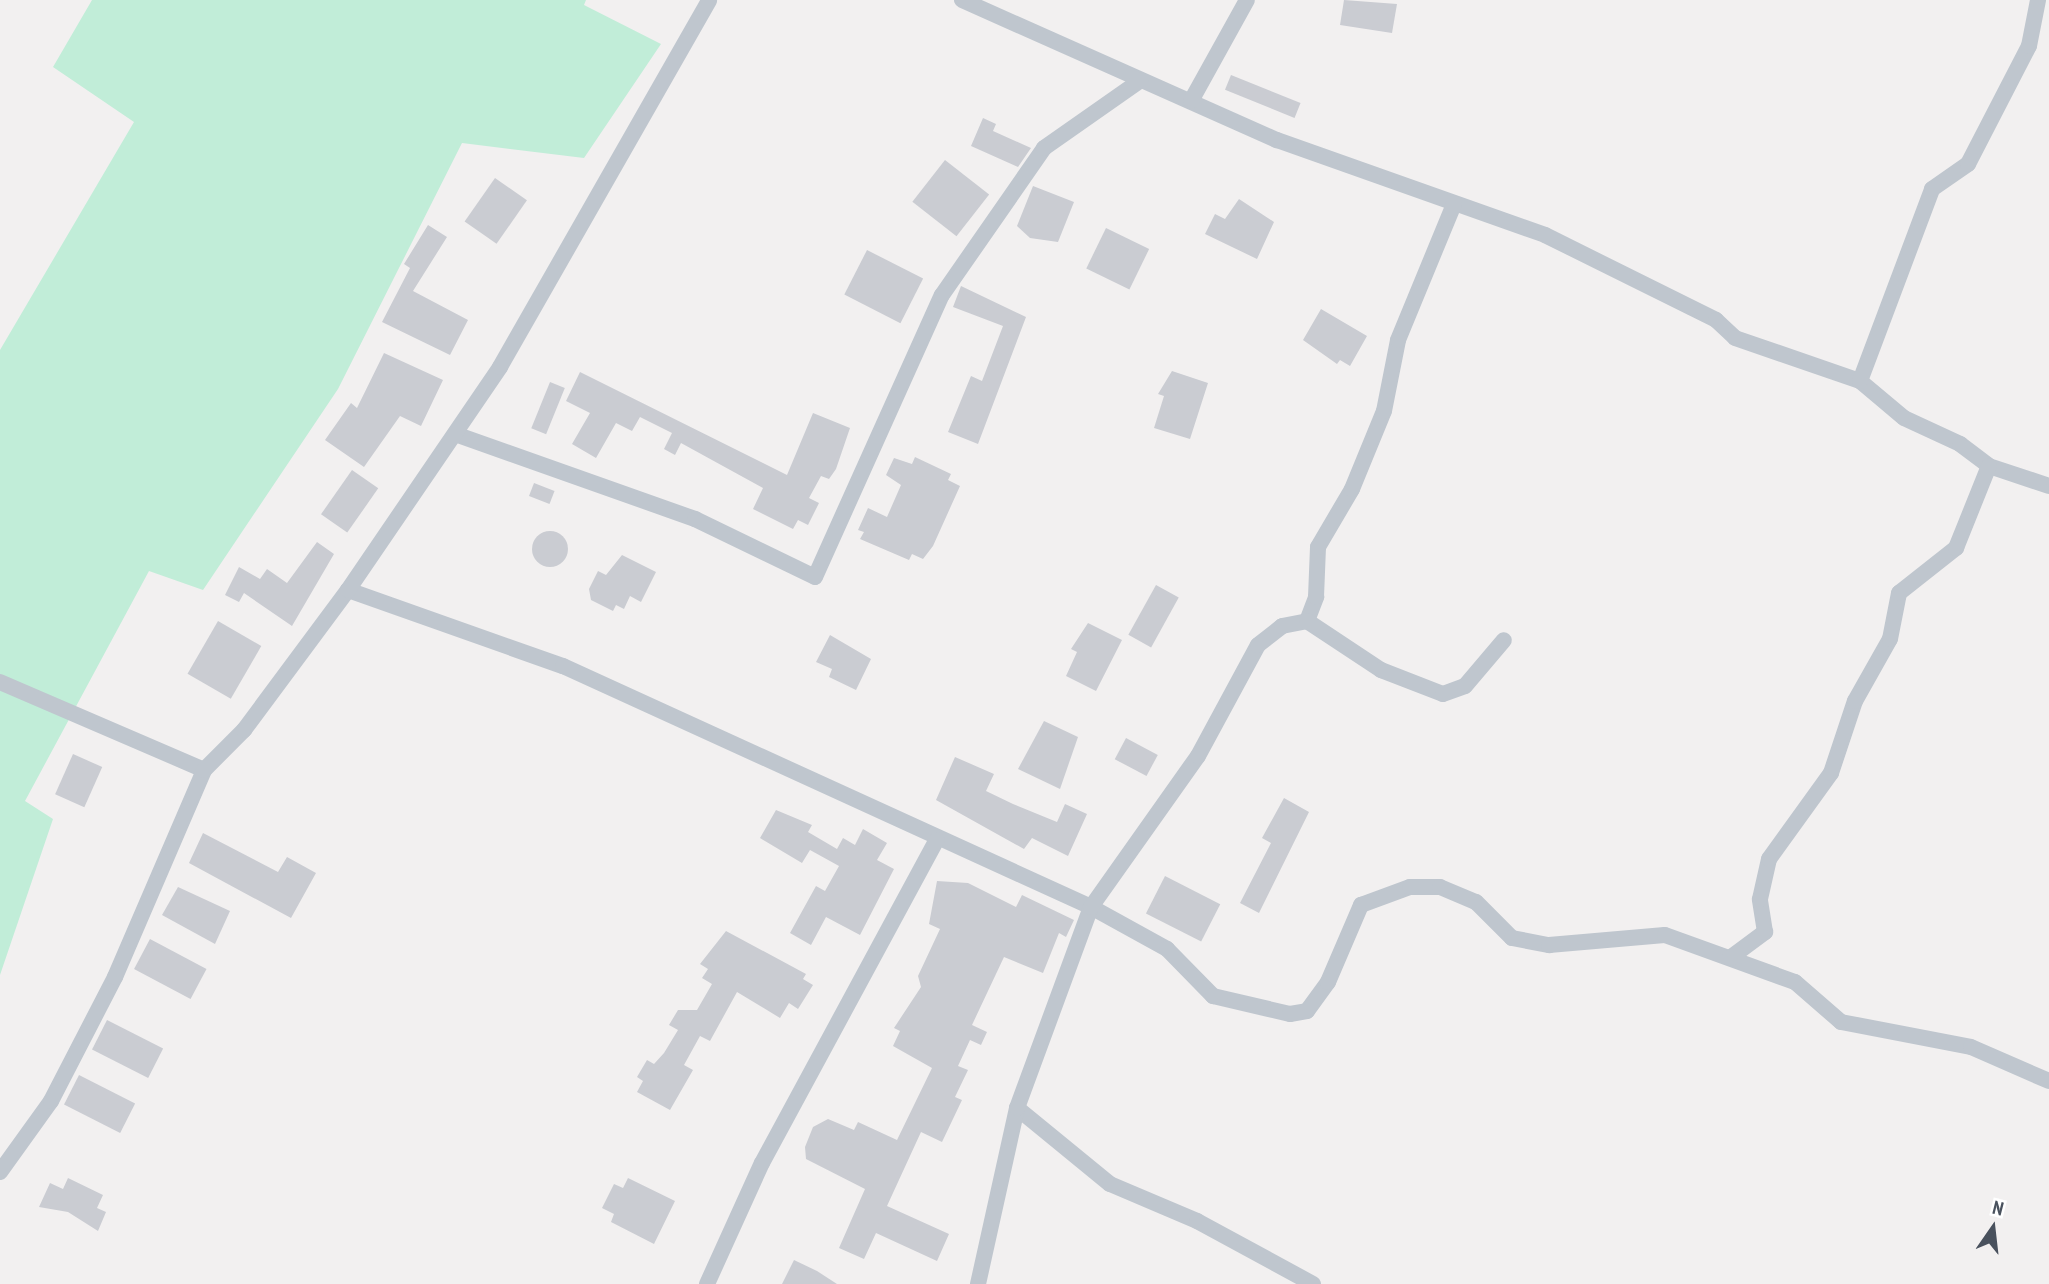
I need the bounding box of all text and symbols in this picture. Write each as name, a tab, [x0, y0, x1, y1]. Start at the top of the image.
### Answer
north arrow	[1958, 1193, 2028, 1263]
text: N	[1990, 1195, 2006, 1221]

